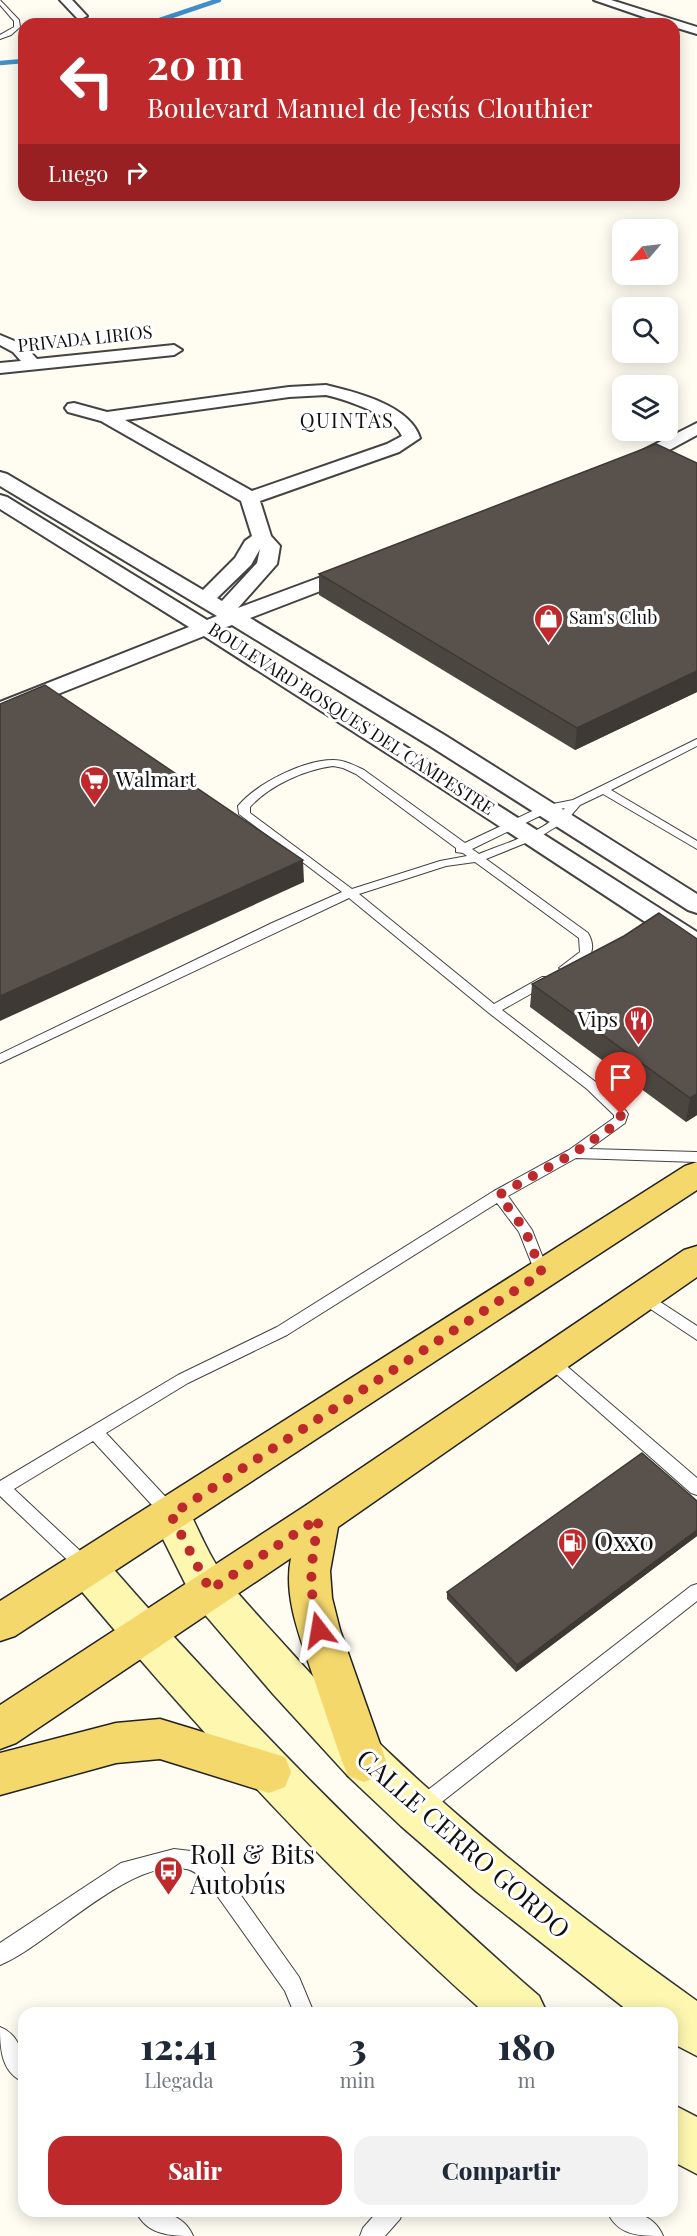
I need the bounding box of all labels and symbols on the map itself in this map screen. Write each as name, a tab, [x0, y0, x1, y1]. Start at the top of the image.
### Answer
north arrow	[612, 219, 678, 285]
street label: PRIVADA LIRIOS	[16, 319, 153, 357]
district label: QUINTAS	[300, 406, 394, 433]
shop icon: Sam's Club	[532, 602, 564, 644]
place label: Sam's Club	[569, 605, 657, 629]
street label: BOULEVARD BOSQUES DEL CAMPESTRE	[204, 616, 499, 820]
supermarket icon: Walmart	[79, 764, 111, 806]
place label: Walmart	[115, 764, 197, 792]
place label: Vips	[577, 1004, 618, 1032]
restaurant icon: Vips	[623, 1004, 655, 1046]
pin	[595, 1052, 646, 1114]
place label: Oxxo	[594, 1523, 654, 1558]
fuel station icon: Oxxo	[557, 1526, 589, 1568]
position arrow	[287, 1598, 351, 1662]
street label: CALLE CERRO GORDO	[350, 1740, 578, 1945]
place label: Roll & Bits Autobús	[189, 1836, 315, 1901]
bus stop icon: Roll & Bits Autobús	[153, 1854, 185, 1896]

